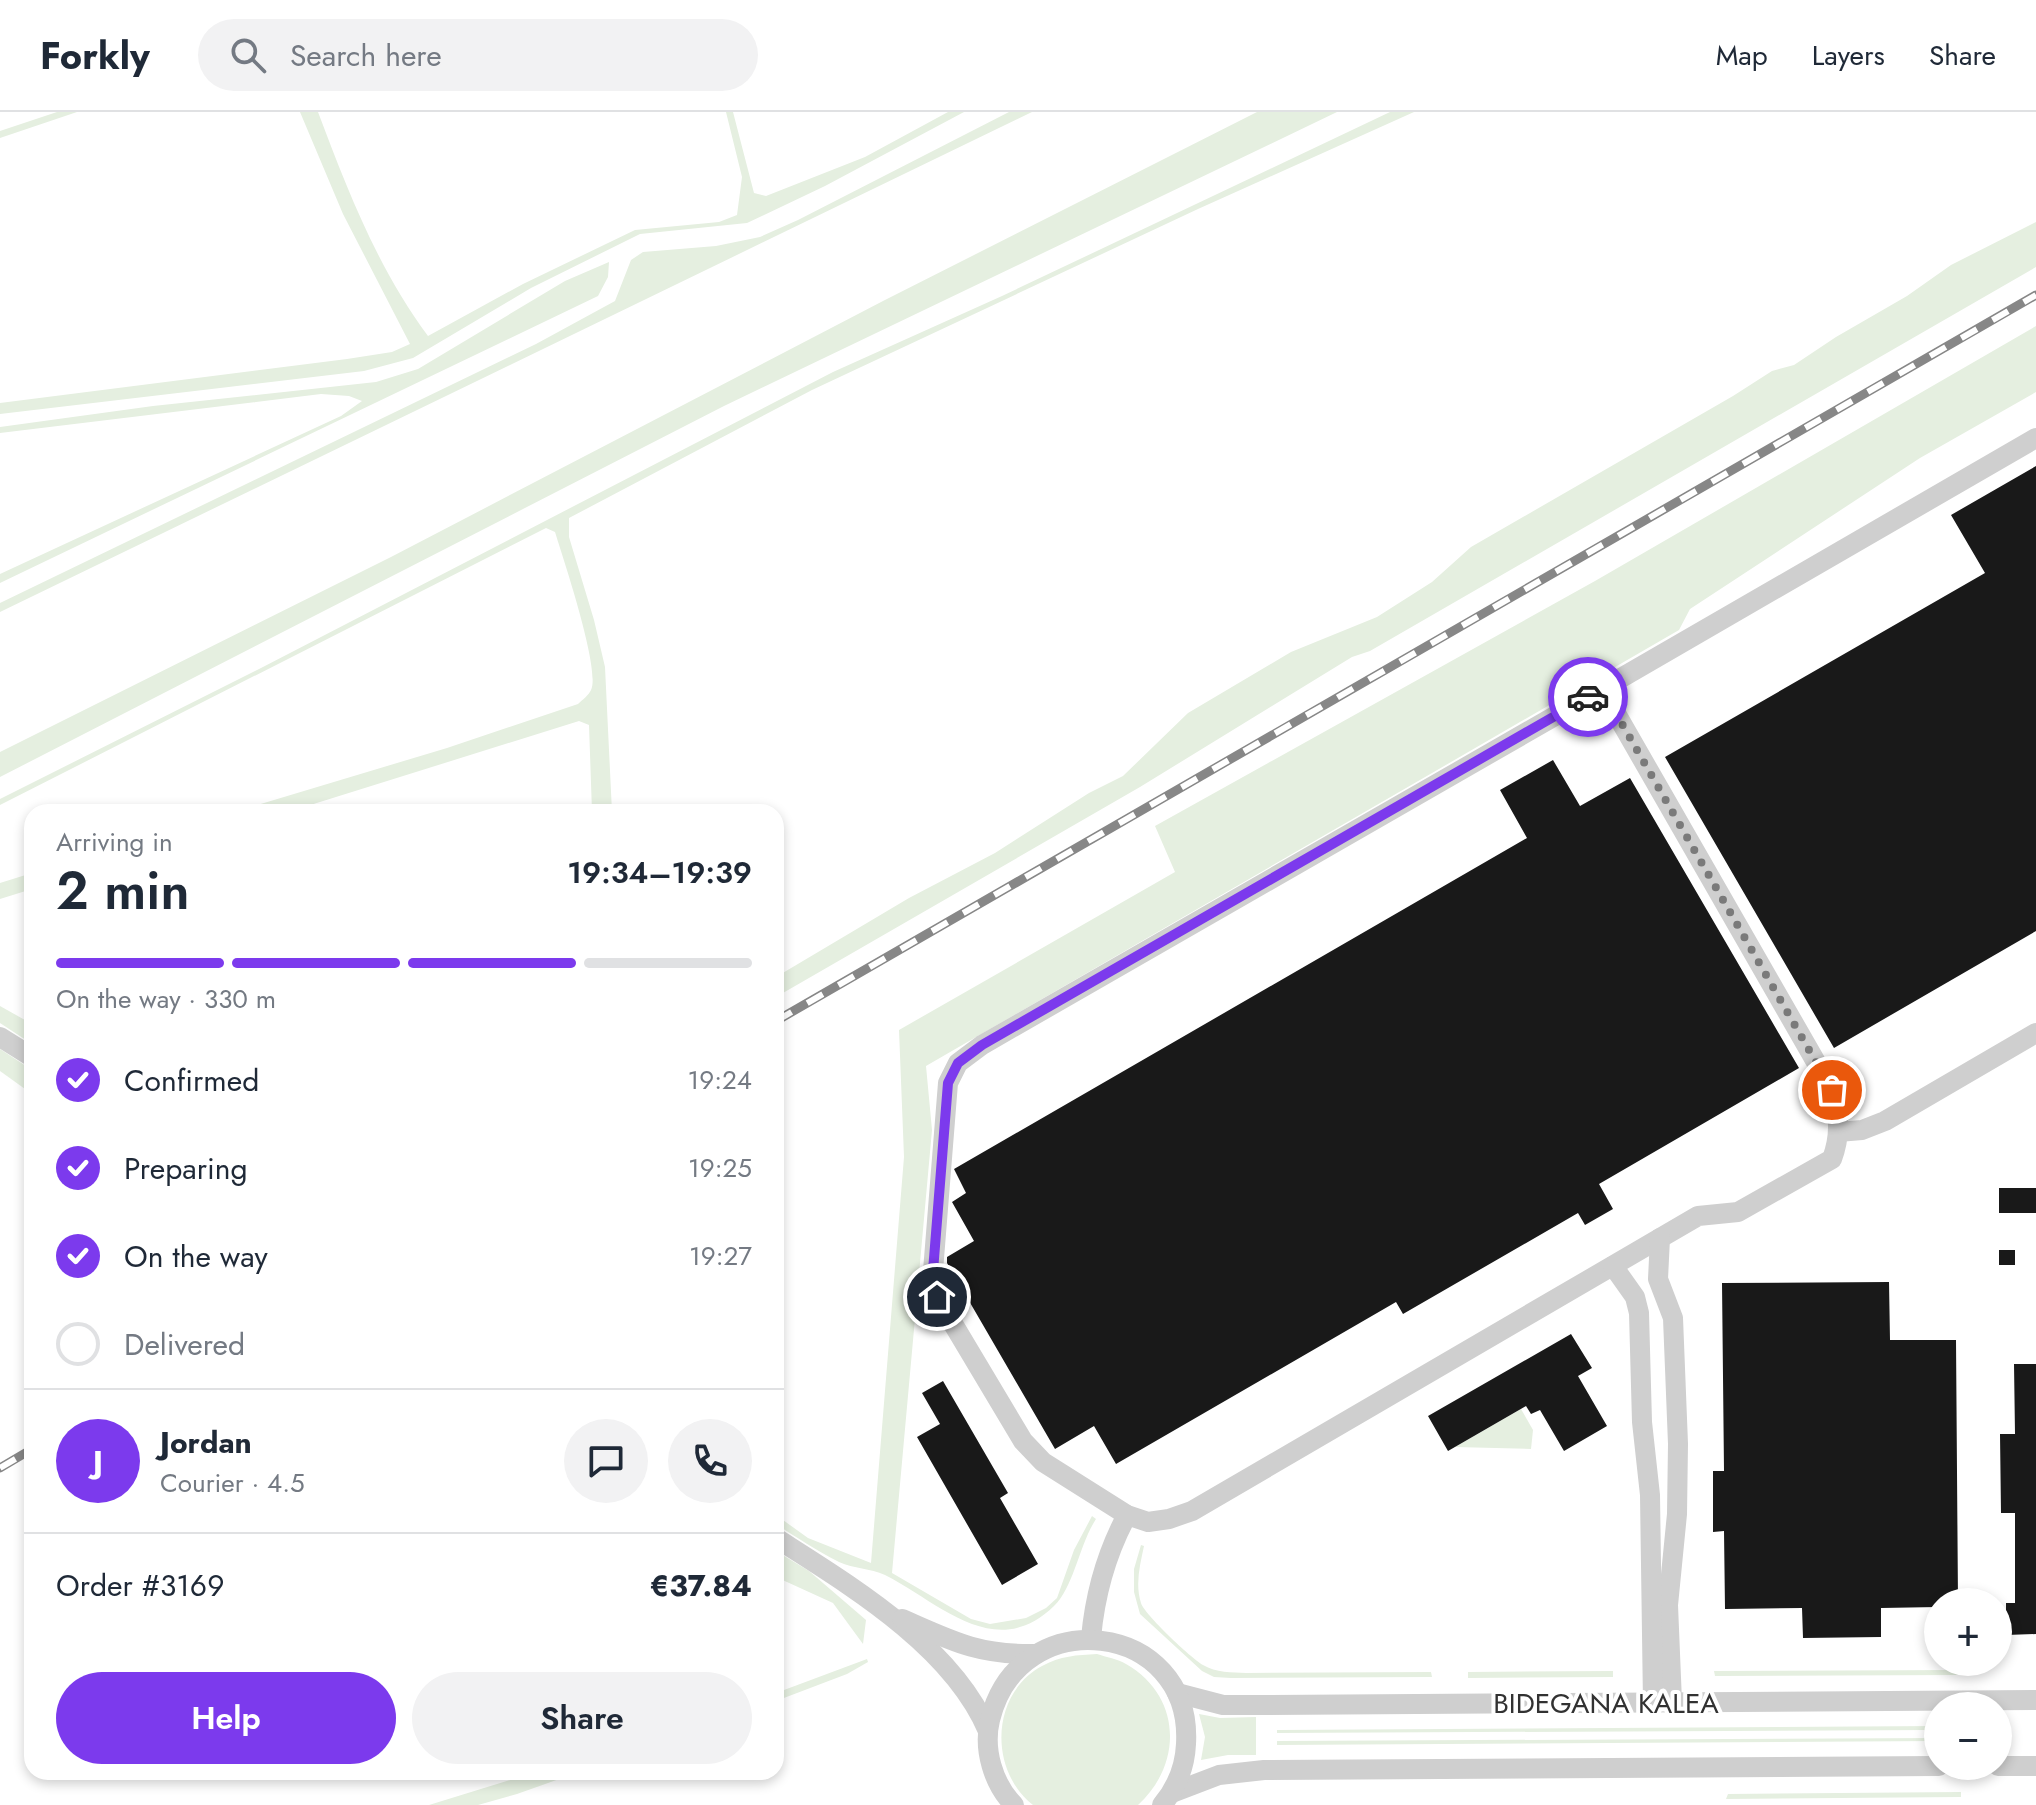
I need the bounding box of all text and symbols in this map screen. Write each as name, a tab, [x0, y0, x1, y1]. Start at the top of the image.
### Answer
search box	[198, 19, 758, 91]
text: Forkly	[40, 28, 150, 83]
icon: search	[226, 33, 270, 77]
text: Search here	[290, 34, 442, 77]
text: Map	[1716, 35, 1768, 76]
text: Layers	[1812, 35, 1885, 76]
text: Share	[1929, 35, 1996, 76]
courier	[1548, 657, 1628, 737]
icon: car	[1566, 675, 1610, 719]
text: Arriving in	[56, 823, 173, 861]
text: 19:34–19:39	[567, 851, 752, 894]
text: 2 min	[56, 853, 189, 929]
text: On the way · 330 m	[56, 980, 276, 1018]
pin	[1798, 1056, 1866, 1124]
icon: check	[56, 1058, 100, 1102]
text: Confirmed	[124, 1059, 259, 1102]
text: 19:24	[688, 1061, 752, 1099]
icon: bag	[1810, 1068, 1854, 1112]
icon: check	[56, 1146, 100, 1190]
text: Preparing	[124, 1147, 248, 1190]
text: 19:25	[688, 1149, 752, 1187]
icon: check	[56, 1234, 100, 1278]
text: On the way	[124, 1235, 268, 1278]
text: 19:27	[689, 1237, 752, 1275]
pin	[903, 1263, 971, 1331]
icon: home	[915, 1275, 959, 1319]
text: Delivered	[124, 1323, 245, 1366]
button: chat	[564, 1419, 648, 1503]
button: phone	[668, 1419, 752, 1503]
text: Jordan	[160, 1421, 252, 1464]
text: J	[93, 1440, 103, 1483]
text: Courier · 4.5	[160, 1464, 305, 1502]
text: Order #3169	[56, 1564, 224, 1607]
text: €37.84	[650, 1564, 752, 1607]
map controls	[1924, 1588, 2012, 1780]
button: +	[1924, 1588, 2012, 1676]
button: Help	[56, 1672, 396, 1764]
button: Share	[412, 1672, 752, 1764]
street label: BIDEGANA KALEA	[1493, 1683, 1719, 1724]
button: −	[1924, 1692, 2012, 1780]

